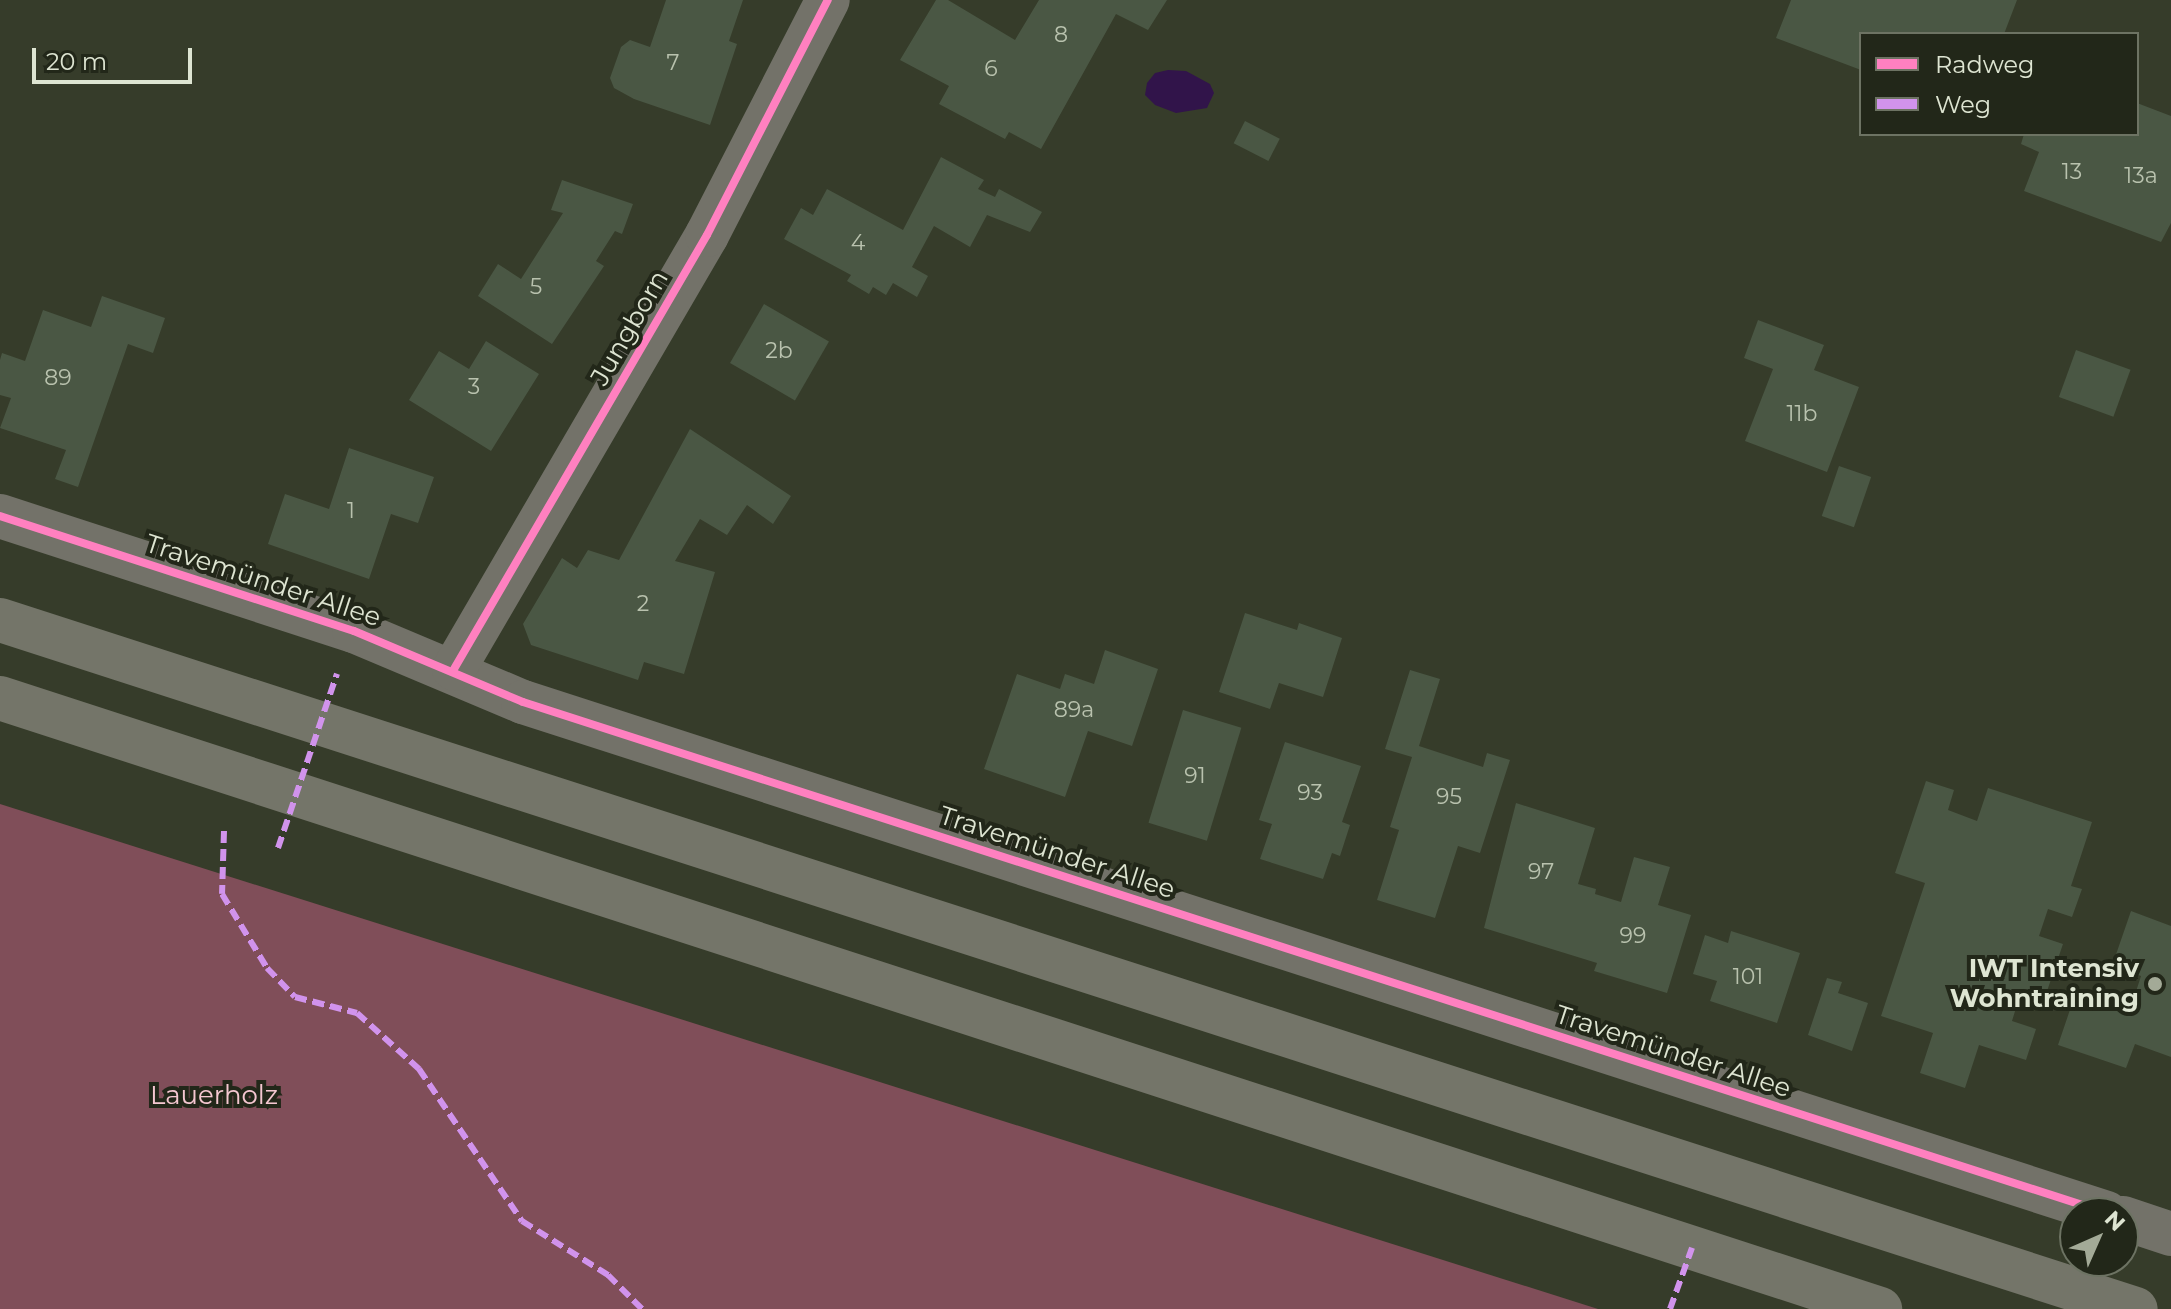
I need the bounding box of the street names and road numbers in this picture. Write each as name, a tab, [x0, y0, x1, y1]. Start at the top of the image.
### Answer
street label: Jungborn	[585, 265, 675, 391]
street label: Travemünder Allee	[141, 528, 385, 634]
street label: Travemünder Allee	[935, 800, 1179, 906]
street label: Travemünder Allee	[1551, 999, 1795, 1105]

